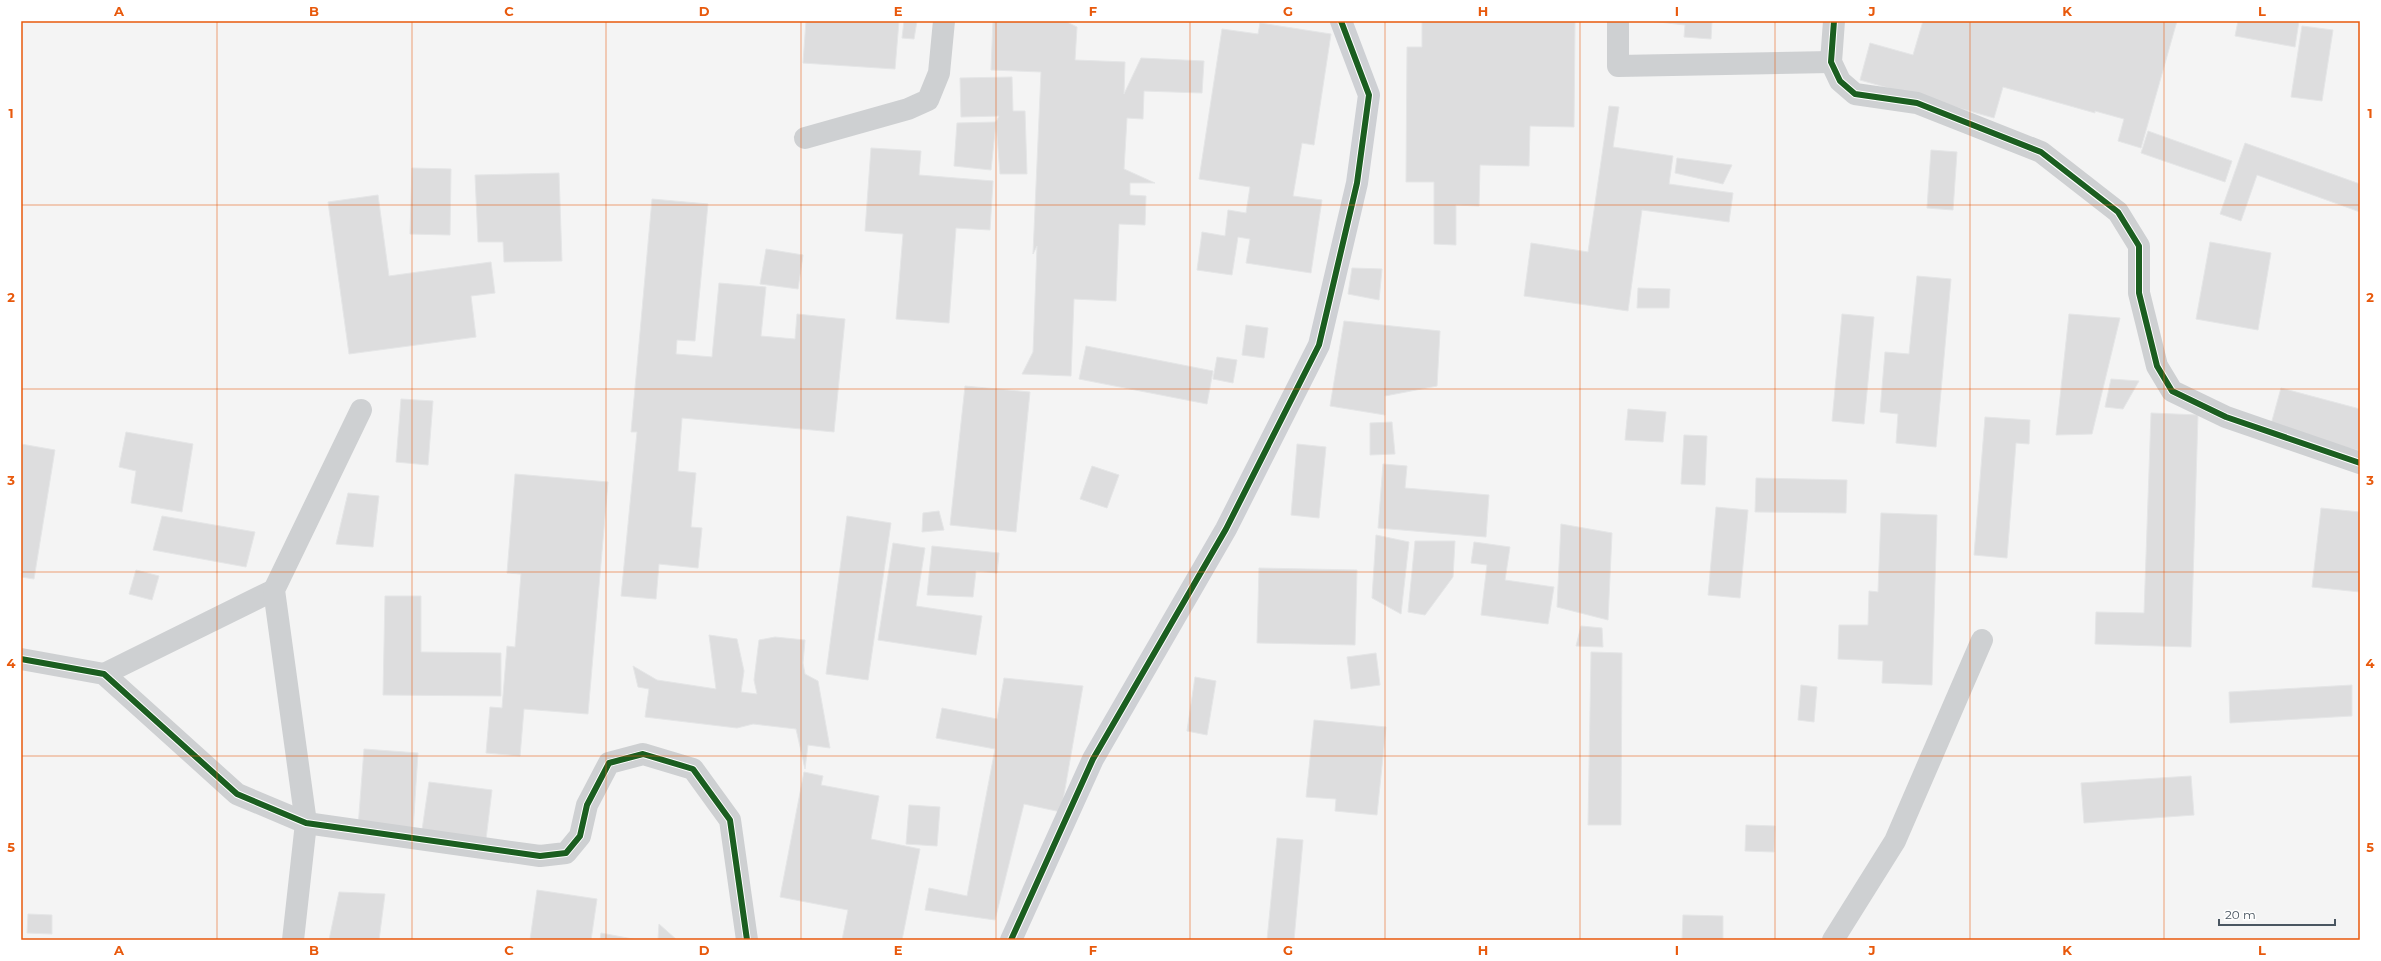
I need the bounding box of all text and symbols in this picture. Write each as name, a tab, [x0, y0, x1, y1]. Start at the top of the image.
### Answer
text: A	[113, 3, 125, 19]
text: B	[309, 3, 319, 19]
text: C	[504, 3, 514, 19]
text: D	[699, 3, 710, 19]
text: E	[894, 3, 903, 19]
text: F	[1089, 3, 1097, 19]
text: G	[1283, 3, 1293, 19]
text: H	[1478, 3, 1488, 19]
text: I	[1675, 3, 1679, 19]
text: J	[1867, 3, 1876, 19]
text: K	[2062, 3, 2072, 19]
text: L	[2258, 3, 2266, 19]
text: 1	[8, 105, 14, 121]
text: 1	[2367, 105, 2373, 121]
text: 2	[7, 289, 15, 305]
text: 2	[2366, 289, 2374, 305]
text: 3	[6, 472, 15, 488]
text: 3	[2365, 472, 2374, 488]
text: 4	[7, 655, 16, 671]
text: 4	[2366, 655, 2375, 671]
text: 5	[7, 839, 15, 855]
text: 5	[2366, 839, 2374, 855]
scale bar	[2219, 901, 2335, 927]
text: 20 m	[2225, 907, 2256, 922]
text: A	[113, 942, 125, 958]
text: B	[309, 942, 319, 958]
text: C	[504, 942, 514, 958]
text: D	[699, 942, 710, 958]
text: E	[894, 942, 903, 958]
text: F	[1089, 942, 1097, 958]
text: G	[1283, 942, 1293, 958]
text: H	[1478, 942, 1488, 958]
text: I	[1675, 942, 1679, 958]
text: J	[1867, 942, 1876, 958]
text: K	[2062, 942, 2072, 958]
text: L	[2258, 942, 2266, 958]

